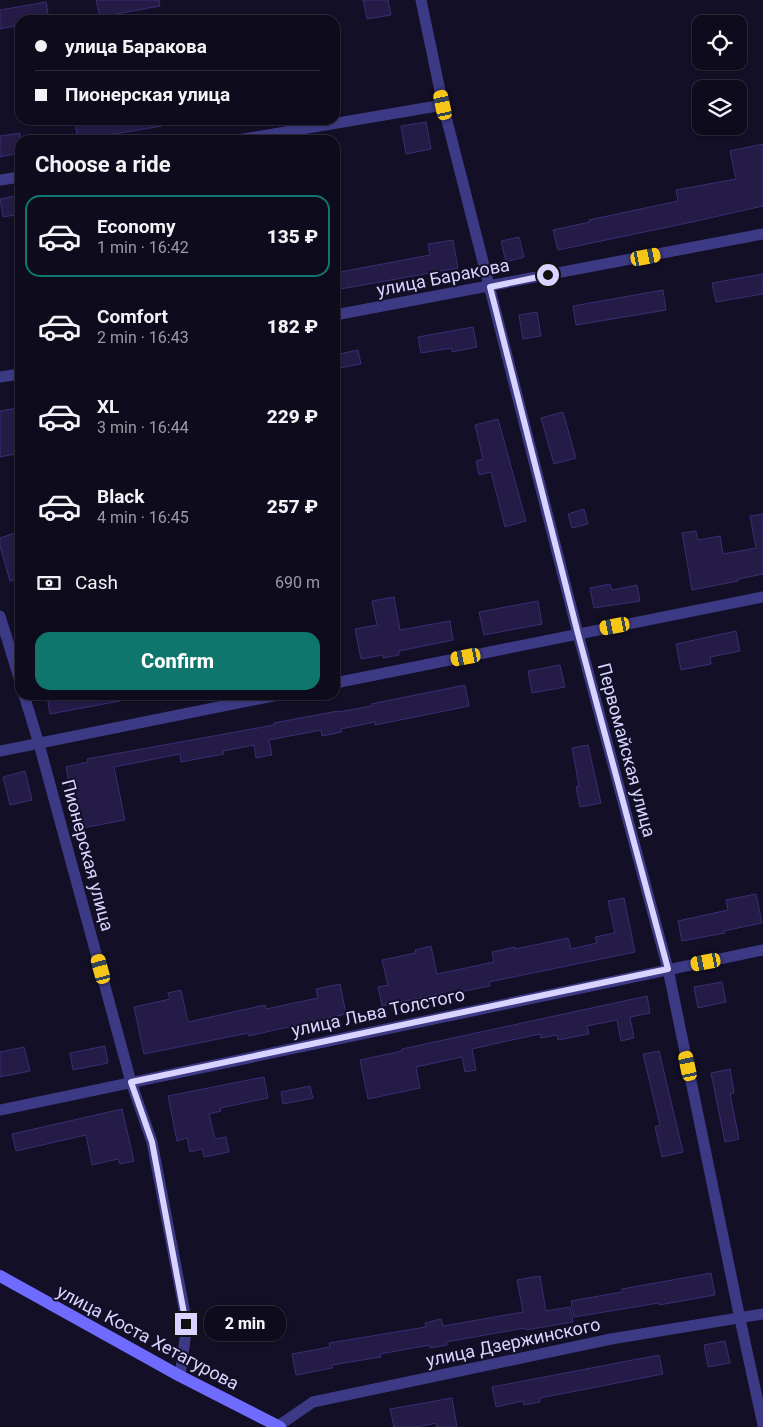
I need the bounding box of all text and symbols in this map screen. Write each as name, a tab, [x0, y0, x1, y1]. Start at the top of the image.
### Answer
map controls	[692, 15, 747, 135]
button: locate	[692, 15, 747, 70]
text: улица Баракова	[65, 35, 207, 58]
button: layers	[692, 80, 747, 135]
text: Пионерская улица	[65, 83, 230, 106]
car	[432, 89, 453, 121]
text: Choose a ride	[35, 152, 171, 177]
icon: car	[37, 214, 82, 259]
text: Economy	[97, 215, 176, 238]
text: 135 ₽	[267, 225, 318, 248]
text: 1 min · 16:42	[97, 238, 189, 257]
car	[629, 247, 662, 267]
street label: улица Баракова	[375, 254, 511, 300]
route start	[537, 264, 559, 286]
icon: car	[37, 304, 82, 349]
text: Comfort	[97, 305, 168, 328]
text: 182 ₽	[267, 315, 318, 338]
text: 2 min · 16:43	[97, 328, 189, 347]
icon: car	[37, 394, 82, 439]
text: XL	[97, 395, 119, 418]
text: 229 ₽	[267, 405, 318, 428]
text: 3 min · 16:44	[97, 418, 189, 437]
icon: car	[37, 484, 82, 529]
text: Black	[97, 485, 144, 508]
text: 257 ₽	[267, 495, 318, 518]
text: 4 min · 16:45	[97, 508, 189, 527]
icon: cash	[35, 569, 63, 597]
text: Cash	[75, 571, 118, 594]
text: 690 m	[275, 573, 320, 592]
car	[598, 616, 631, 636]
button: Confirm	[35, 632, 320, 690]
car	[449, 647, 482, 667]
street label: Первомайская улица	[594, 661, 660, 839]
street label: Пионерская улица	[58, 777, 118, 933]
car	[689, 952, 722, 972]
car	[89, 953, 112, 985]
street label: улица Льва Толстого	[289, 983, 467, 1041]
car	[677, 1050, 698, 1082]
street label: улица Коста Хетагурова	[53, 1280, 243, 1394]
callout: 2 min	[204, 1306, 286, 1342]
route end	[175, 1313, 197, 1335]
street label: улица Дзержинского	[424, 1313, 602, 1371]
text: 2 min	[225, 1314, 265, 1333]

